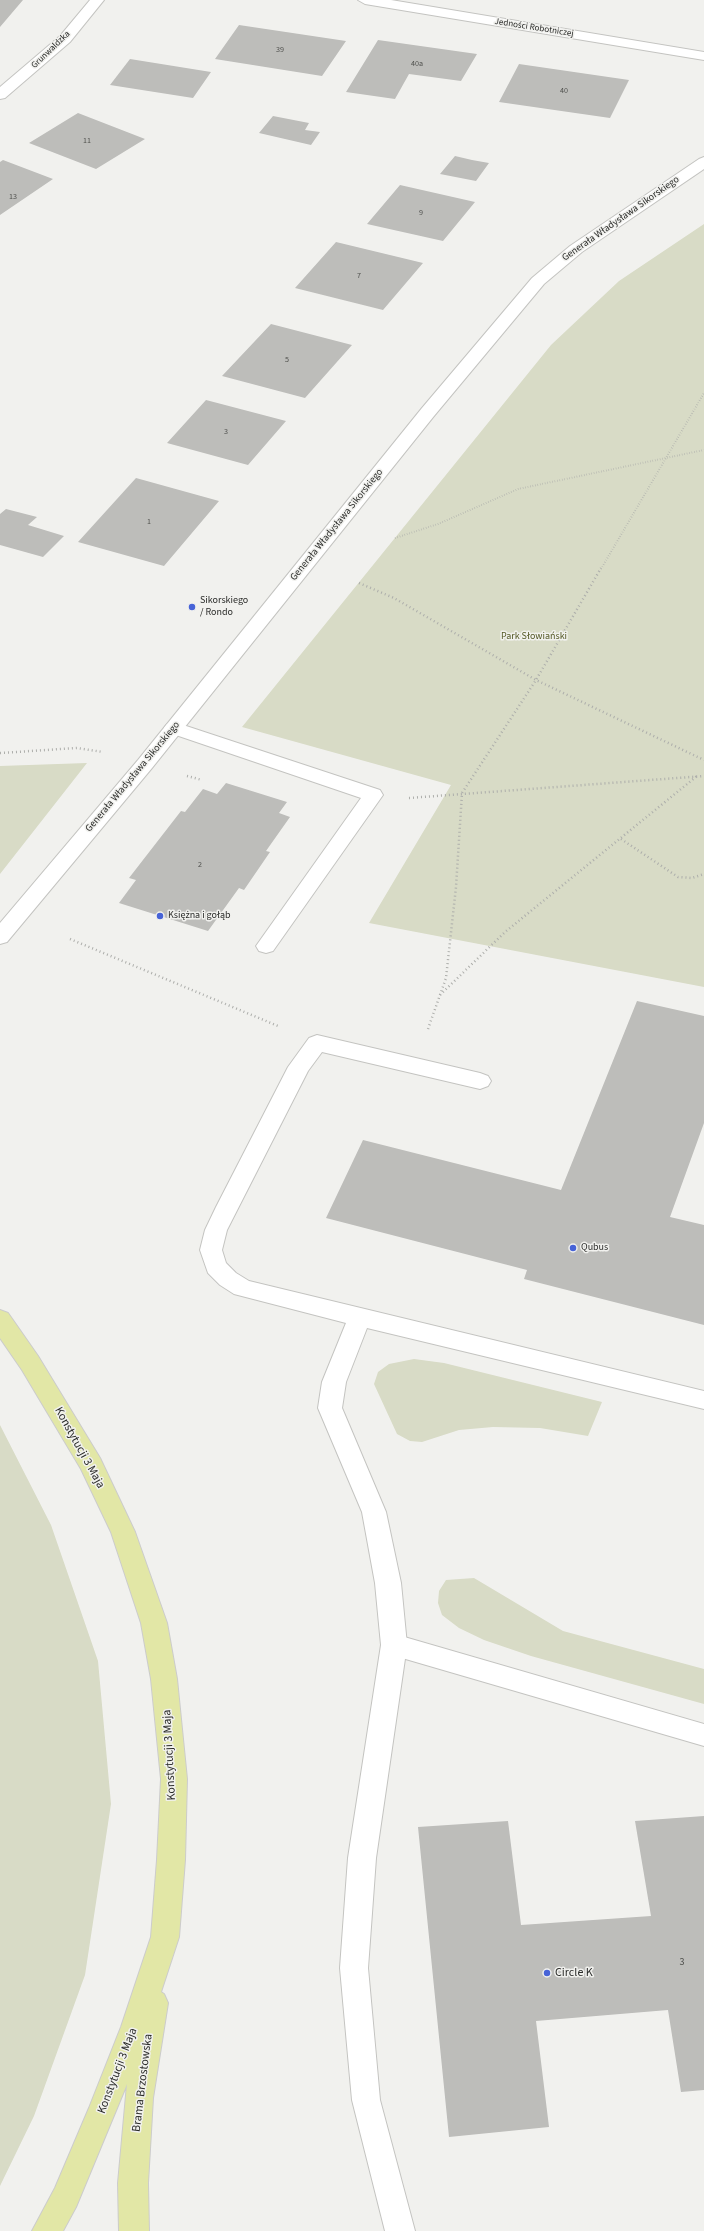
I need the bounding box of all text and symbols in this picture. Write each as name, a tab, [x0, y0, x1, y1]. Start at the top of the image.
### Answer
street label: Jedności Robotniczej	[494, 16, 574, 40]
street label: Grunwaldzka	[29, 29, 73, 71]
house number: 39	[276, 45, 284, 55]
house number: 40a	[411, 59, 423, 69]
house number: 40	[560, 86, 568, 96]
house number: 11	[83, 136, 91, 146]
street label: Generała Władysława Sikorskiego	[560, 174, 682, 264]
house number: 13	[9, 192, 17, 202]
house number: 9	[419, 208, 423, 218]
house number: 7	[357, 271, 361, 281]
house number: 5	[285, 355, 289, 365]
house number: 3	[224, 427, 228, 437]
street label: Generała Władysława Sikorskiego	[288, 467, 386, 583]
house number: 1	[147, 517, 151, 527]
place label: Sikorskiego / Rondo	[200, 595, 248, 618]
marker: Sikorskiego / Rondo	[187, 602, 197, 612]
park label: Park Słowiański	[501, 631, 567, 643]
street label: Generała Władysława Sikorskiego	[83, 719, 183, 835]
house number: 2	[198, 860, 202, 870]
place label: Księżna i gołąb	[168, 910, 230, 922]
marker: Księżna i gołąb	[155, 911, 165, 921]
place label: Qubus	[581, 1242, 608, 1254]
marker: Qubus	[568, 1243, 578, 1253]
street label: Konstytucji 3 Maja	[51, 1405, 107, 1491]
street label: Konstytucji 3 Maja	[160, 1709, 180, 1801]
house number: 3	[680, 1957, 684, 1969]
place label: Circle K	[555, 1966, 593, 1980]
marker: Circle K	[542, 1968, 552, 1978]
street label: Konstytucji 3 Maja	[95, 2026, 141, 2116]
street label: Brama Brzostowska	[130, 2033, 156, 2133]

